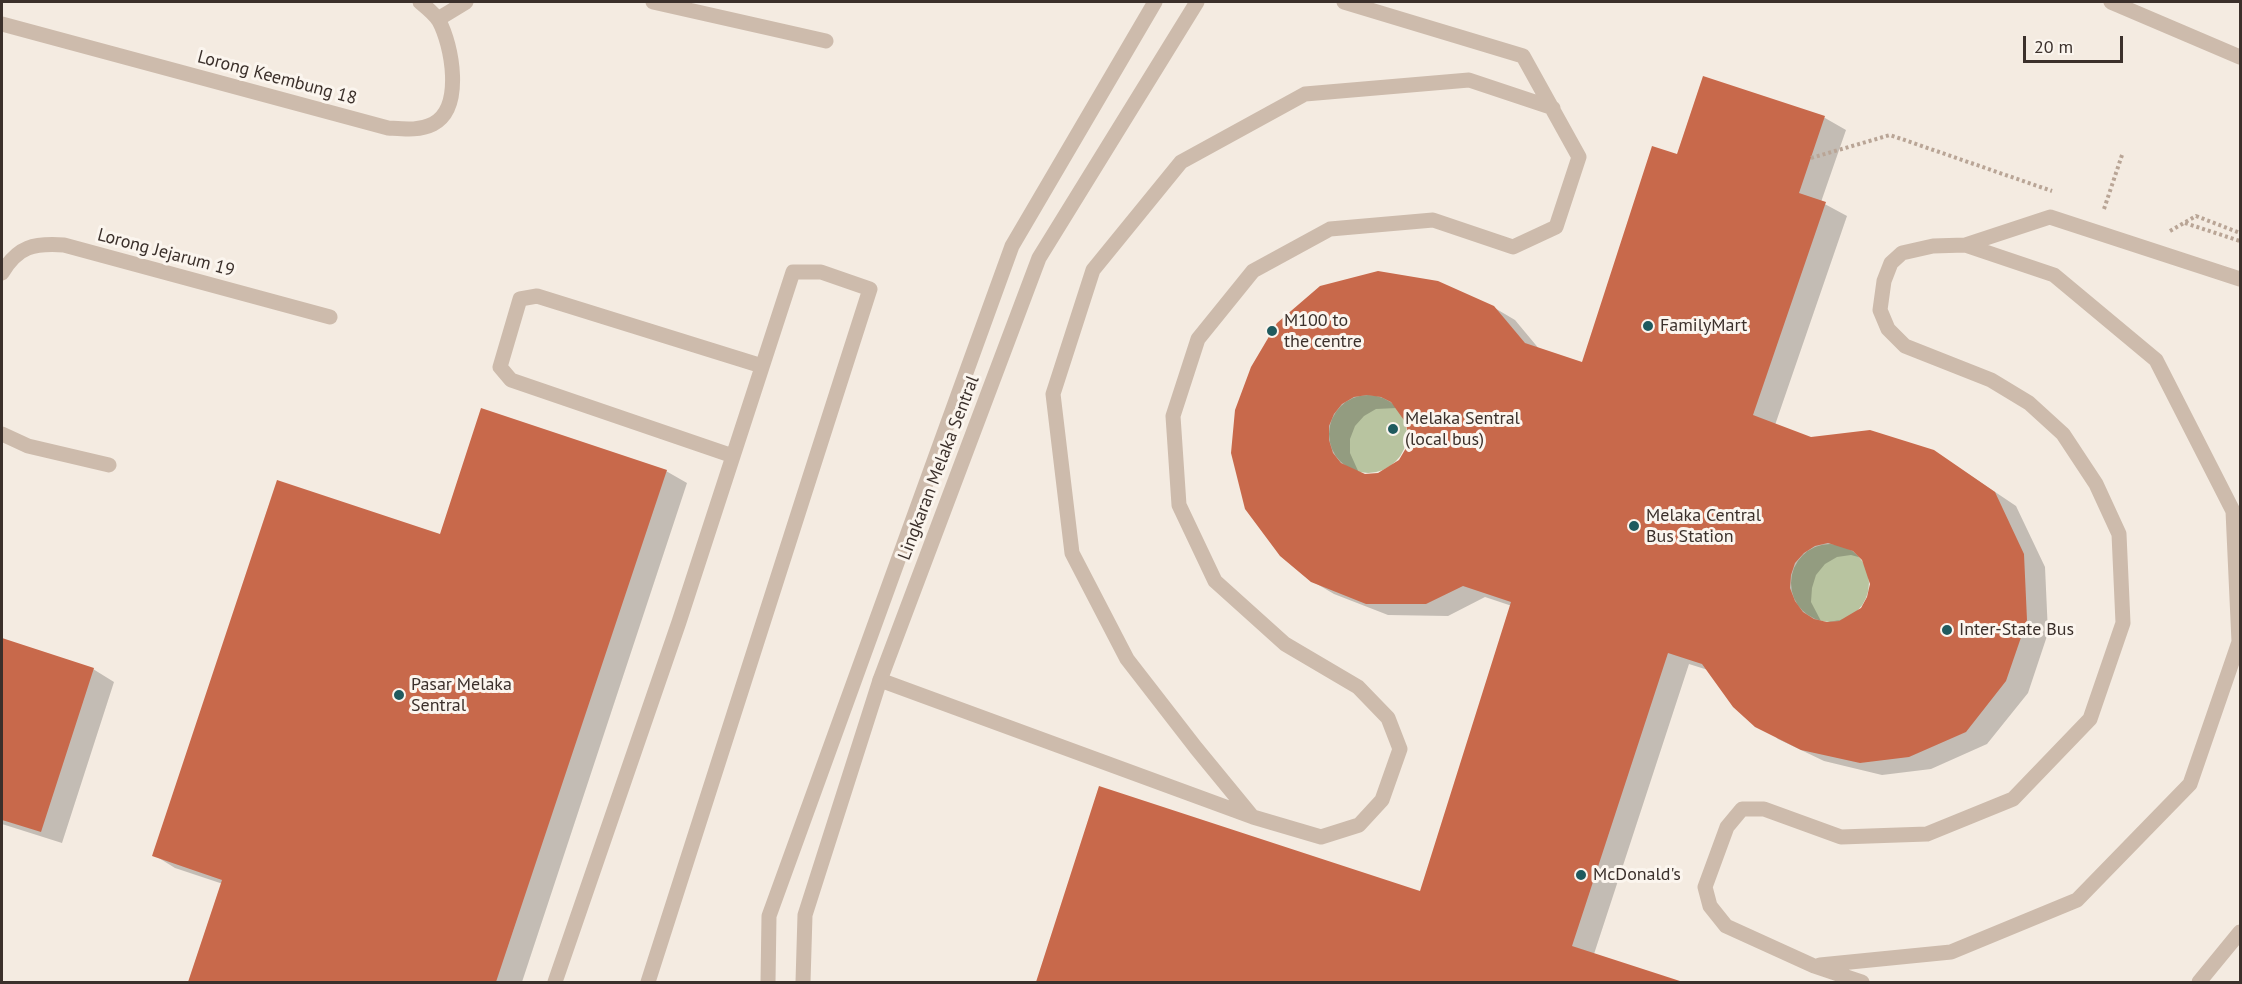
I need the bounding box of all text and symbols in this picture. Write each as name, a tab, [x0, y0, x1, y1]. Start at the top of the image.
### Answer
scale bar	[2026, 24, 2126, 62]
text: 20 m	[2034, 35, 2073, 58]
street label: Lorong Keembung 18	[195, 46, 359, 110]
street label: Lorong Jejarum 19	[95, 224, 237, 282]
place label: M100 to the centre	[1284, 310, 1362, 352]
place label: FamilyMart	[1660, 315, 1747, 337]
marker: FamilyMart	[1641, 319, 1655, 333]
marker: M100 to the centre	[1265, 324, 1279, 338]
street label: Lingkaran Melaka Sentral	[894, 373, 984, 563]
place label: Melaka Sentral (local bus)	[1405, 408, 1520, 450]
marker: Melaka Sentral (local bus)	[1386, 422, 1400, 436]
place label: Melaka Central Bus Station	[1646, 505, 1761, 548]
marker: Melaka Central Bus Station	[1627, 519, 1641, 533]
place label: Inter-State Bus	[1959, 619, 2074, 641]
marker: Inter-State Bus	[1940, 623, 1954, 637]
place label: Pasar Melaka Sentral	[411, 674, 512, 716]
marker: Pasar Melaka Sentral	[392, 688, 406, 702]
place label: McDonald's	[1593, 864, 1681, 886]
marker: McDonald's	[1574, 868, 1588, 882]

